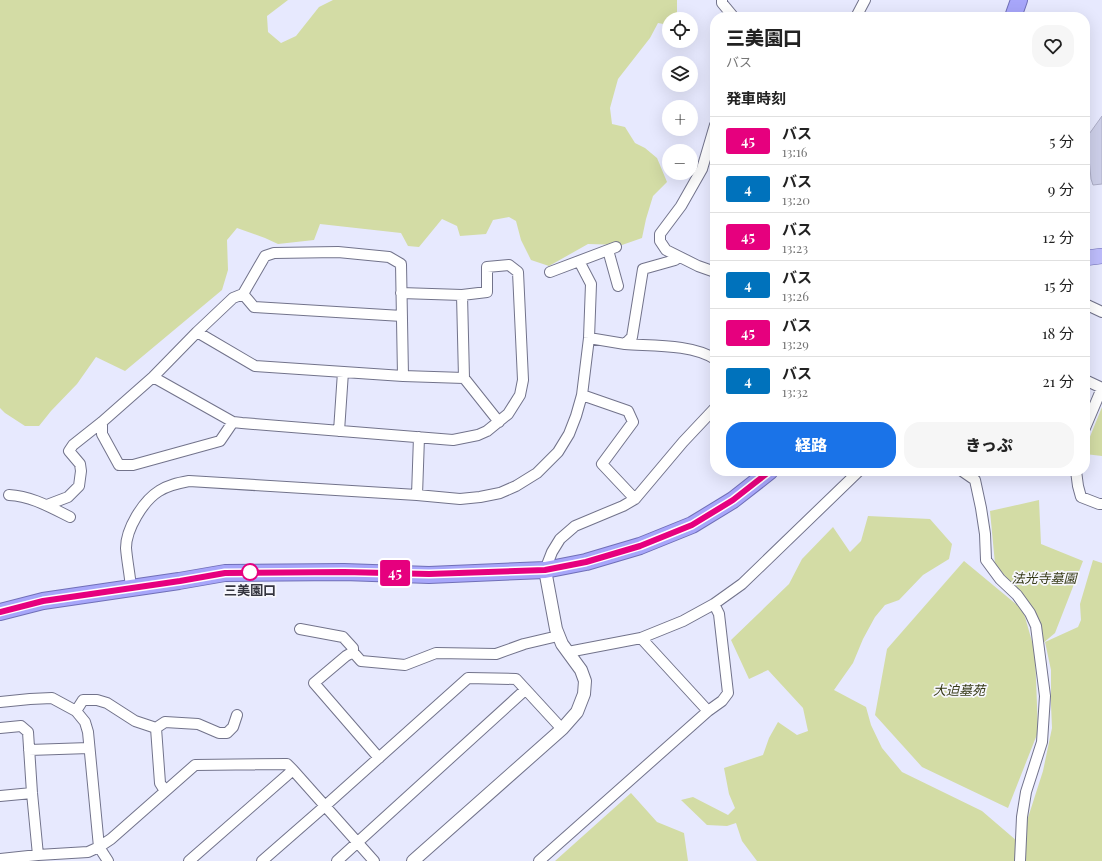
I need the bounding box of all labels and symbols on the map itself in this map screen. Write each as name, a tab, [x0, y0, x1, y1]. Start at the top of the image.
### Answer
line badge: 45	[377, 560, 413, 586]
marker: 三美園口	[241, 563, 259, 581]
park label: 法光寺墓園	[1011, 569, 1078, 586]
place label: 三美園口	[224, 581, 276, 598]
park label: 大迫墓苑	[933, 681, 987, 698]

